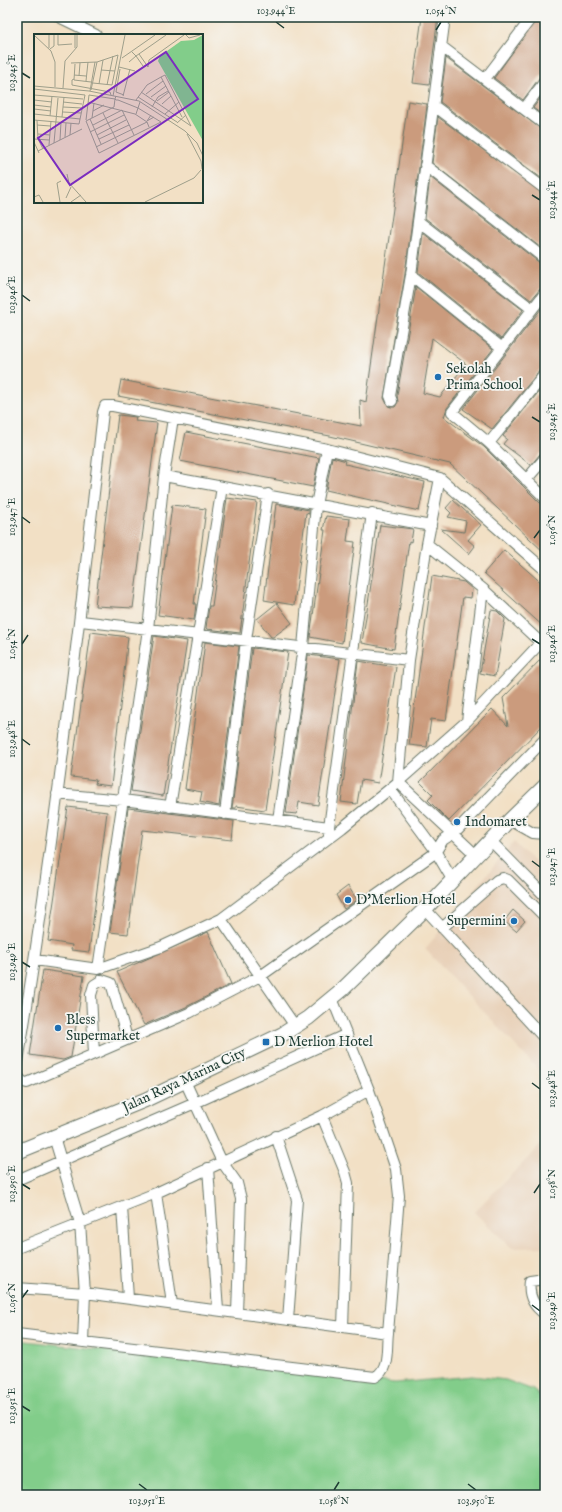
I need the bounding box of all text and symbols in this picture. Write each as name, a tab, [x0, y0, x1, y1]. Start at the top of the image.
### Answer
text: 103.944°E	[257, 5, 295, 18]
text: 1.054°N	[425, 5, 457, 18]
inset map	[34, 34, 203, 203]
text: 103.945°E	[6, 54, 19, 92]
text: 103.944°E	[546, 181, 559, 219]
text: 103.946°E	[6, 276, 19, 314]
place label: Sekolah Prima School	[446, 360, 523, 394]
marker: Sekolah Prima School	[433, 372, 443, 382]
text: 103.945°E	[546, 403, 559, 441]
text: 103.947°E	[6, 498, 19, 536]
text: 1.056°N	[546, 514, 559, 545]
text: 103.946°E	[546, 625, 559, 663]
text: 1.054°N	[6, 628, 19, 660]
text: 103.948°E	[6, 720, 19, 758]
place label: Indomaret	[465, 813, 527, 831]
marker: Indomaret	[452, 817, 462, 827]
text: 103.947°E	[546, 848, 559, 886]
place label: D'Merlion Hotel	[356, 891, 456, 909]
marker: D'Merlion Hotel	[343, 895, 353, 905]
place label: Supermini	[447, 912, 506, 930]
marker: Supermini	[509, 916, 519, 926]
text: 103.949°E	[6, 943, 19, 981]
place label: Bless Supermarket	[66, 1011, 140, 1045]
marker: Bless Supermarket	[53, 1023, 63, 1033]
place label: D Merlion Hotel	[274, 1033, 373, 1051]
marker: D Merlion Hotel	[261, 1037, 271, 1047]
street label: Jalan Raya Marina City	[118, 1043, 249, 1117]
text: 103.948°E	[546, 1070, 559, 1108]
text: 103.950°E	[6, 1165, 19, 1203]
text: 1.058°N	[546, 1169, 559, 1199]
text: 1.056°N	[6, 1282, 19, 1313]
text: 103.949°E	[546, 1292, 559, 1330]
text: 103.951°E	[6, 1388, 19, 1424]
text: 103.951°E	[129, 1495, 165, 1508]
text: 1.058°N	[319, 1495, 349, 1508]
text: 103.950°E	[457, 1495, 495, 1508]

